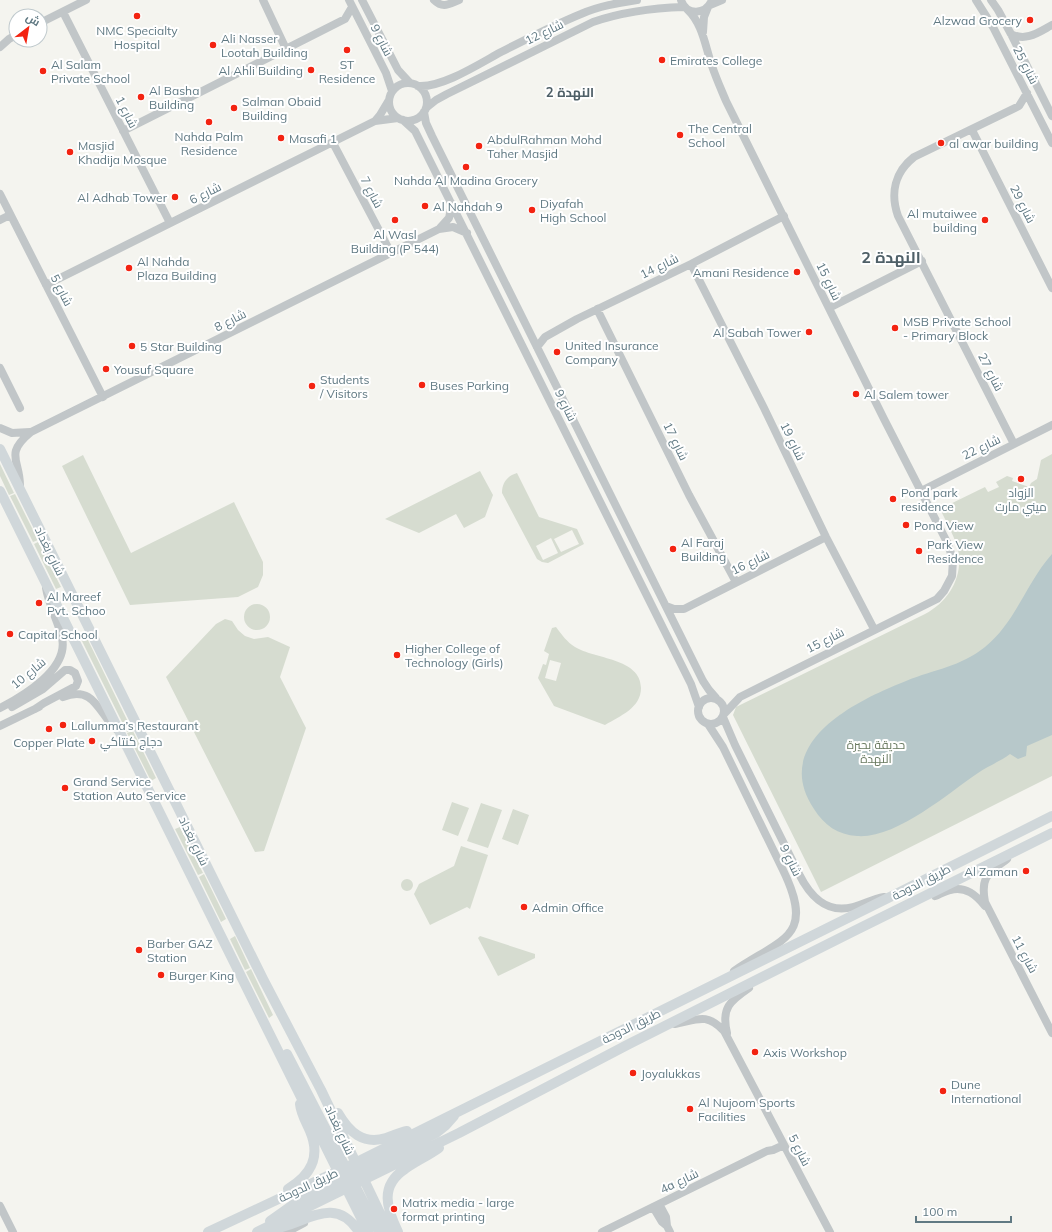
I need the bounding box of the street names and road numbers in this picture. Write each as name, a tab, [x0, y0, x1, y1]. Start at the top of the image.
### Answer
street label: شارع 12	[522, 16, 566, 49]
street label: شارع 9	[367, 22, 396, 59]
street label: شارع 25	[1009, 43, 1042, 87]
street label: شارع 1	[112, 94, 141, 131]
street label: شارع 7	[357, 174, 387, 211]
street label: شارع 6	[187, 179, 224, 208]
street label: شارع 29	[1006, 182, 1039, 226]
street label: شارع 14	[637, 250, 681, 283]
street label: شارع 15	[812, 259, 845, 303]
street label: شارع 5	[47, 272, 76, 309]
street label: شارع 8	[212, 306, 249, 335]
street label: شارع 27	[974, 350, 1007, 394]
street label: شارع 9	[551, 387, 580, 424]
street label: شارع 17	[659, 419, 692, 463]
street label: شارع 19	[776, 419, 809, 463]
street label: شارع 22	[959, 431, 1003, 464]
street label: شارع بغداد	[31, 524, 68, 578]
street label: شارع 16	[728, 546, 772, 579]
street label: شارع 15	[803, 624, 847, 657]
street label: شارع 10	[8, 654, 49, 693]
street label: شارع بغداد	[175, 814, 212, 868]
street label: شارع 9	[776, 842, 805, 879]
street label: طريق الدوحة	[889, 861, 953, 903]
street label: شارع 11	[1008, 932, 1041, 976]
street label: طريق الدوحة	[599, 1005, 663, 1047]
street label: شارع بغداد	[321, 1103, 358, 1158]
street label: شارع 5	[785, 1132, 814, 1169]
street label: طريق الدوحة	[276, 1165, 340, 1205]
street label: 4a شارع	[657, 1165, 701, 1198]

